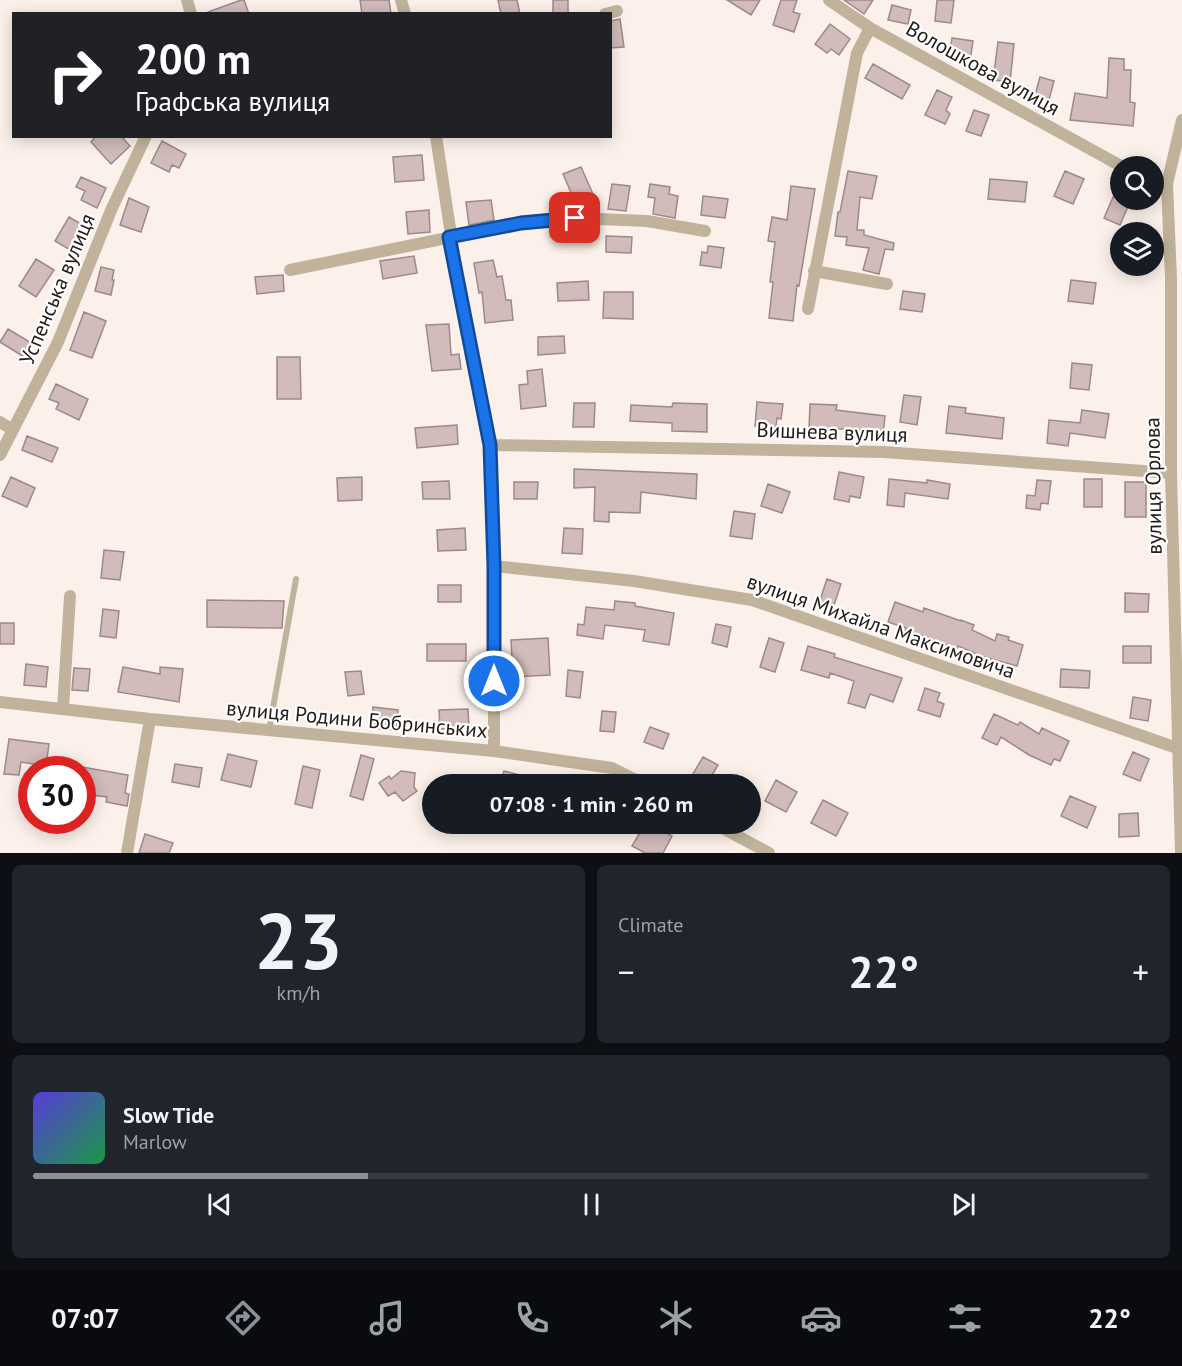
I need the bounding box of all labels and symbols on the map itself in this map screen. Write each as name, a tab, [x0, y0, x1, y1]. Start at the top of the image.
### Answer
street label: Волошкова вулиця	[901, 15, 1065, 121]
pin	[549, 192, 600, 243]
street label: Успенська вулиця	[13, 209, 101, 369]
street label: Вишнева вулиця	[756, 416, 908, 448]
street label: вулиця Орлова	[1138, 417, 1168, 555]
street label: вулиця Михайла Максимовича	[743, 567, 1019, 685]
position arrow	[462, 649, 526, 713]
street label: вулиця Родини Бобринських	[225, 694, 489, 744]
speed limit sign: 30	[18, 756, 96, 834]

